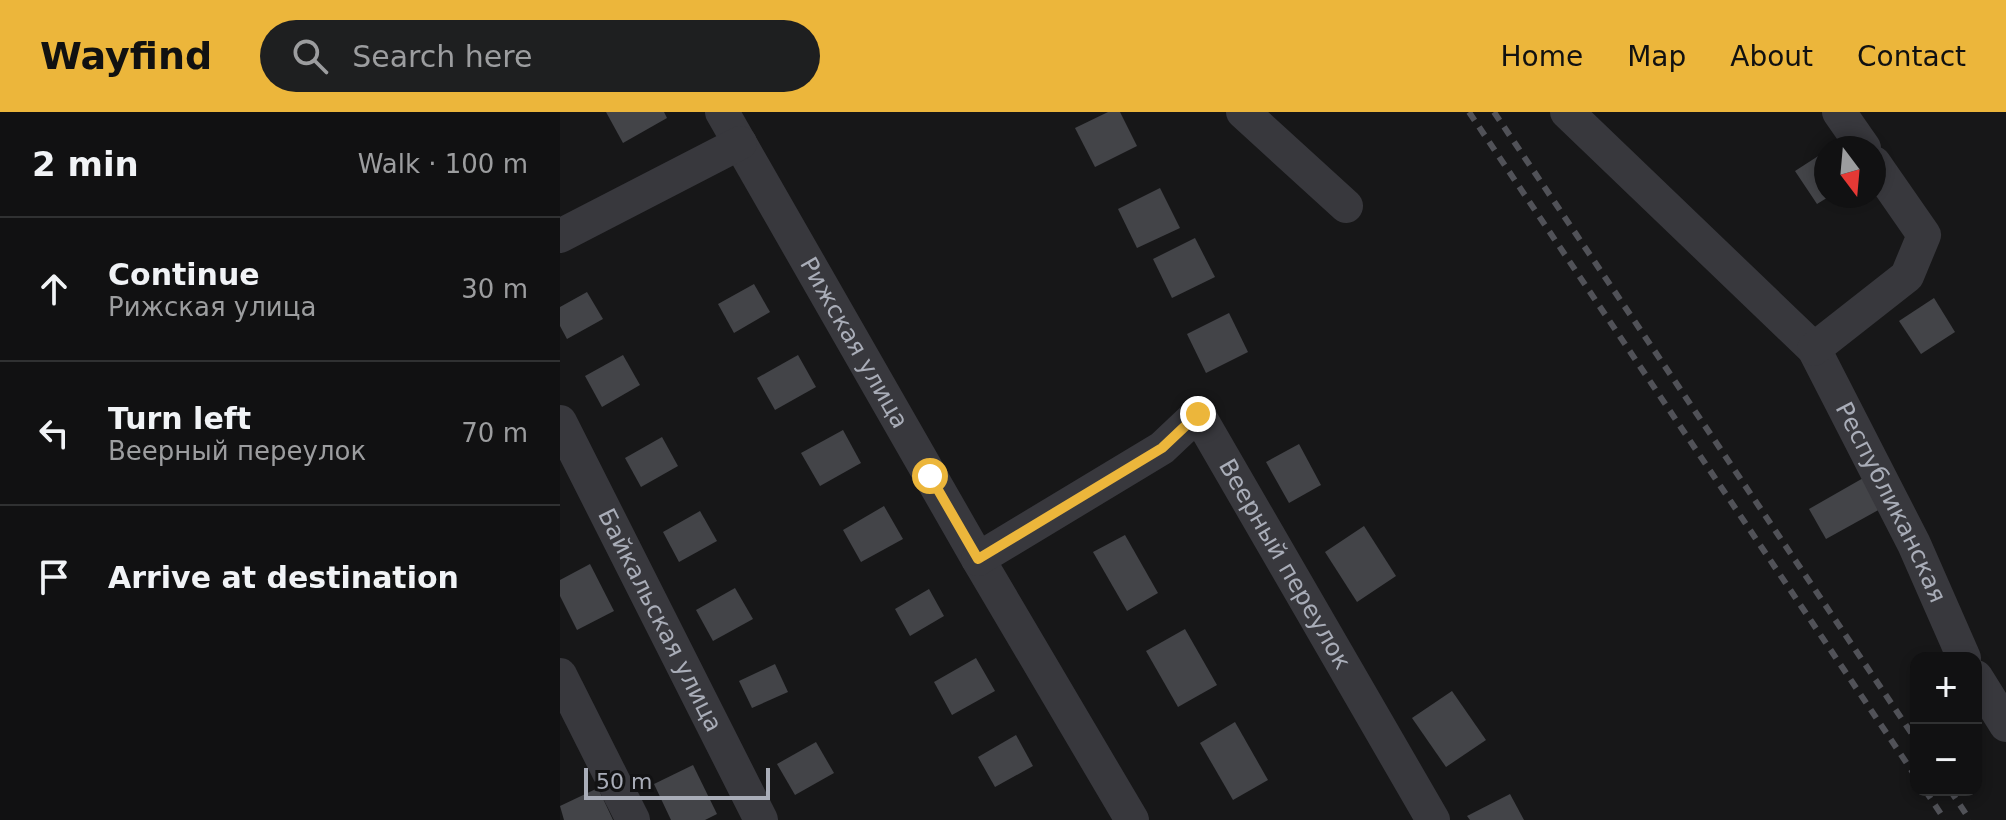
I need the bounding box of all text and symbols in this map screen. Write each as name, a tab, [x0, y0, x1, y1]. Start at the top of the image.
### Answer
search box	[260, 20, 820, 92]
text: Wayfind	[40, 34, 212, 78]
icon: search	[288, 34, 332, 78]
text: Search here	[352, 39, 532, 74]
text: Home	[1500, 40, 1583, 73]
text: Map	[1627, 40, 1686, 73]
text: About	[1730, 40, 1813, 73]
text: Contact	[1857, 40, 1966, 73]
north arrow	[1814, 136, 1886, 208]
text: 2 min	[32, 144, 139, 184]
text: Walk · 100 m	[358, 149, 528, 179]
street label: Рижская улица	[794, 252, 914, 433]
text: Continue	[108, 257, 260, 292]
icon: ahead	[32, 267, 76, 311]
text: 30 m	[461, 274, 528, 304]
text: Рижская улица	[108, 292, 316, 322]
route end	[1180, 396, 1216, 432]
street label: Республиканская	[1830, 398, 1952, 607]
text: Turn left	[108, 401, 251, 436]
icon: left	[32, 411, 76, 455]
text: 70 m	[461, 418, 528, 448]
text: Веерный переулок	[108, 436, 366, 466]
street label: Веерный переулок	[1213, 454, 1357, 674]
route start	[912, 458, 948, 494]
street label: Байкальская улица	[592, 504, 728, 736]
icon: arrive	[32, 555, 76, 599]
text: Arrive at destination	[108, 560, 459, 595]
map controls	[1910, 652, 1982, 796]
button: +	[1910, 652, 1982, 724]
button: −	[1910, 724, 1982, 796]
scale bar	[584, 764, 770, 800]
text: 50 m	[596, 769, 652, 794]

